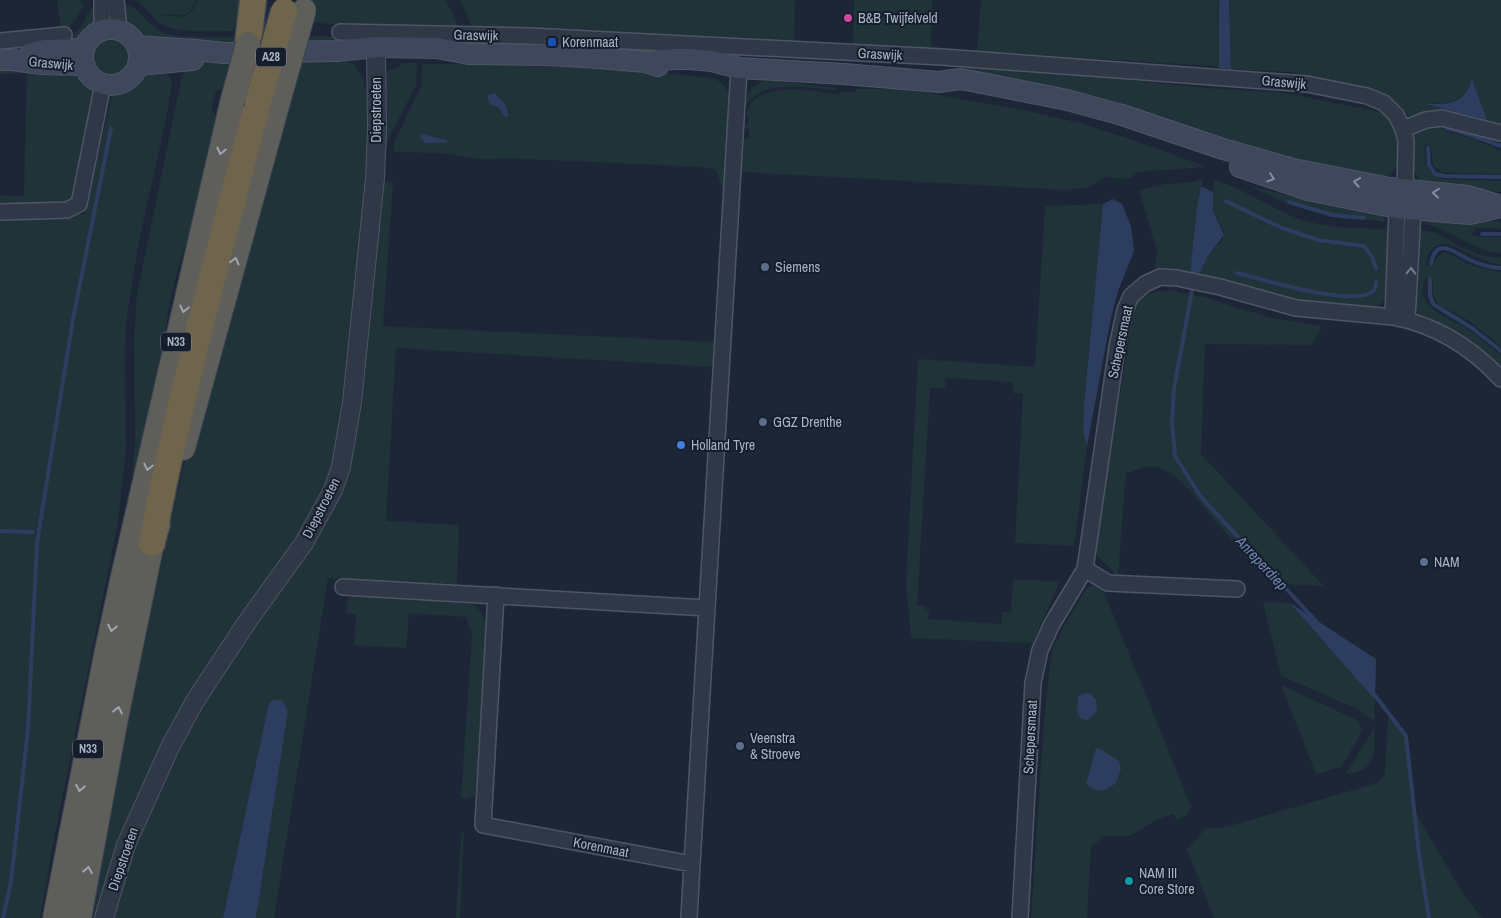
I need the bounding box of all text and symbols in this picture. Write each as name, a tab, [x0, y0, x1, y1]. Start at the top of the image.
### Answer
place label: B&B Twijfelveld	[858, 9, 938, 27]
marker: B&B Twijfelveld	[842, 12, 854, 24]
street label: Graswijk	[454, 26, 499, 44]
place label: Korenmaat	[562, 33, 618, 51]
marker: Korenmaat	[546, 36, 558, 48]
street label: Graswijk	[857, 44, 903, 64]
road number: A28	[256, 48, 286, 66]
street label: Graswijk	[28, 52, 74, 74]
street label: Graswijk	[1261, 71, 1307, 93]
street label: Diepstroeten	[367, 77, 385, 143]
one-way arrow	[216, 146, 227, 155]
one-way arrow	[1266, 172, 1275, 182]
one-way arrow	[1352, 177, 1361, 187]
one-way arrow	[1432, 188, 1440, 199]
one-way arrow	[229, 257, 240, 266]
place label: Siemens	[775, 258, 821, 276]
marker: Siemens	[759, 261, 771, 273]
one-way arrow	[1405, 266, 1416, 274]
one-way arrow	[179, 304, 190, 313]
street label: Schepersmaat	[1104, 304, 1136, 380]
road number: N33	[161, 332, 191, 352]
place label: GGZ Drenthe	[773, 413, 842, 431]
marker: GGZ Drenthe	[757, 416, 769, 428]
place label: Holland Tyre	[691, 436, 755, 454]
marker: Holland Tyre	[675, 439, 687, 451]
one-way arrow	[143, 463, 154, 472]
street label: Diepstroeten	[298, 475, 344, 541]
water label: Anreperdiep	[1231, 530, 1293, 595]
place label: NAM	[1434, 553, 1460, 571]
marker: NAM	[1418, 556, 1430, 568]
one-way arrow	[107, 624, 117, 633]
street label: Schepersmaat	[1019, 700, 1041, 774]
one-way arrow	[112, 706, 123, 715]
place label: Veenstra & Stroeve	[750, 729, 800, 763]
road number: N33	[73, 740, 103, 759]
marker: Veenstra & Stroeve	[734, 740, 746, 752]
one-way arrow	[76, 784, 86, 792]
street label: Diepstroeten	[104, 825, 142, 893]
street label: Korenmaat	[572, 833, 630, 861]
place label: NAM III Core Store	[1139, 864, 1195, 898]
one-way arrow	[82, 866, 92, 874]
marker: NAM III Core Store	[1123, 875, 1135, 887]

